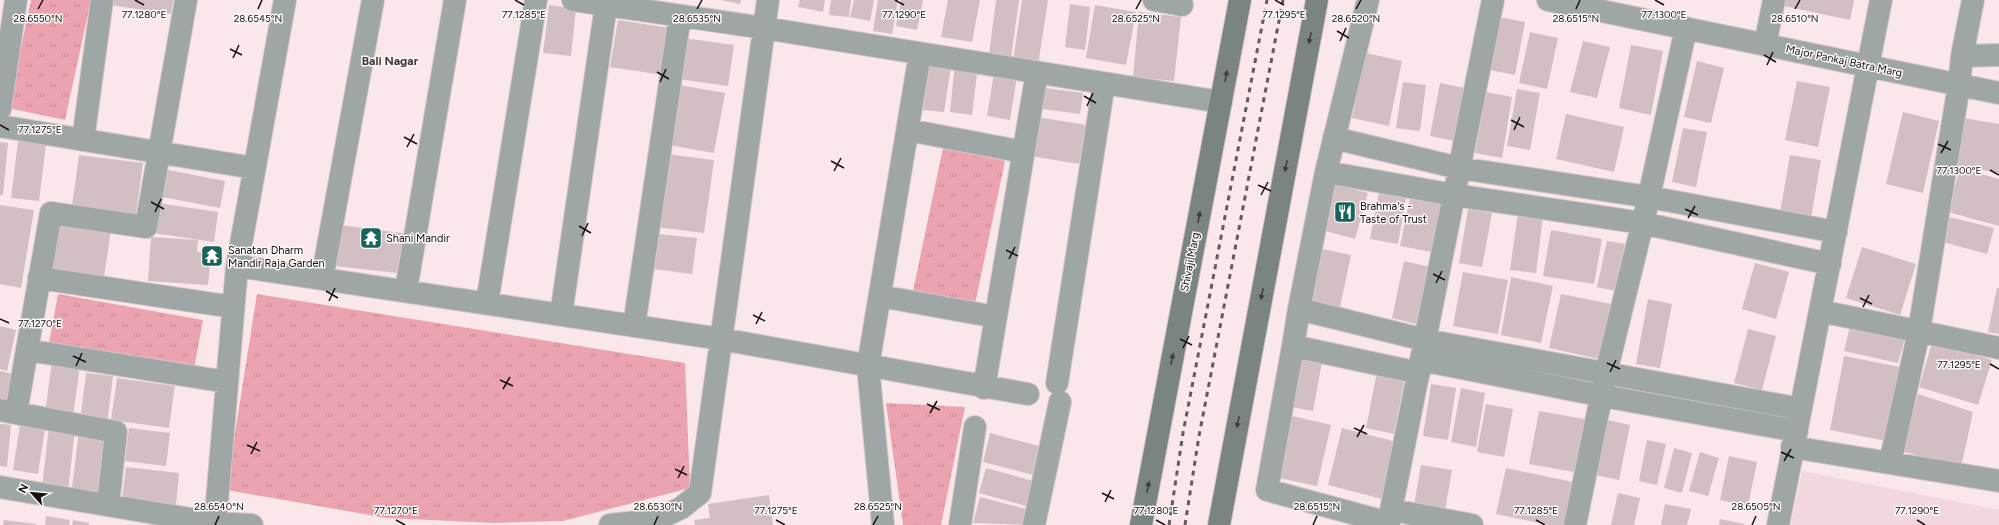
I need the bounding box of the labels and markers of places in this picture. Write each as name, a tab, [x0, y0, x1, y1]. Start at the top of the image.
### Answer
restaurant icon: Brahma's - Taste of Trust	[1332, 199, 1358, 225]
place label: Brahma's - Taste of Trust	[1360, 200, 1427, 226]
temple icon: Shani Mandir	[358, 225, 384, 251]
place label: Shani Mandir	[386, 232, 450, 245]
temple icon: Sanatan Dharm Mandir Raja Garden	[199, 243, 225, 269]
place label: Sanatan Dharm Mandir Raja Garden	[228, 244, 325, 270]

